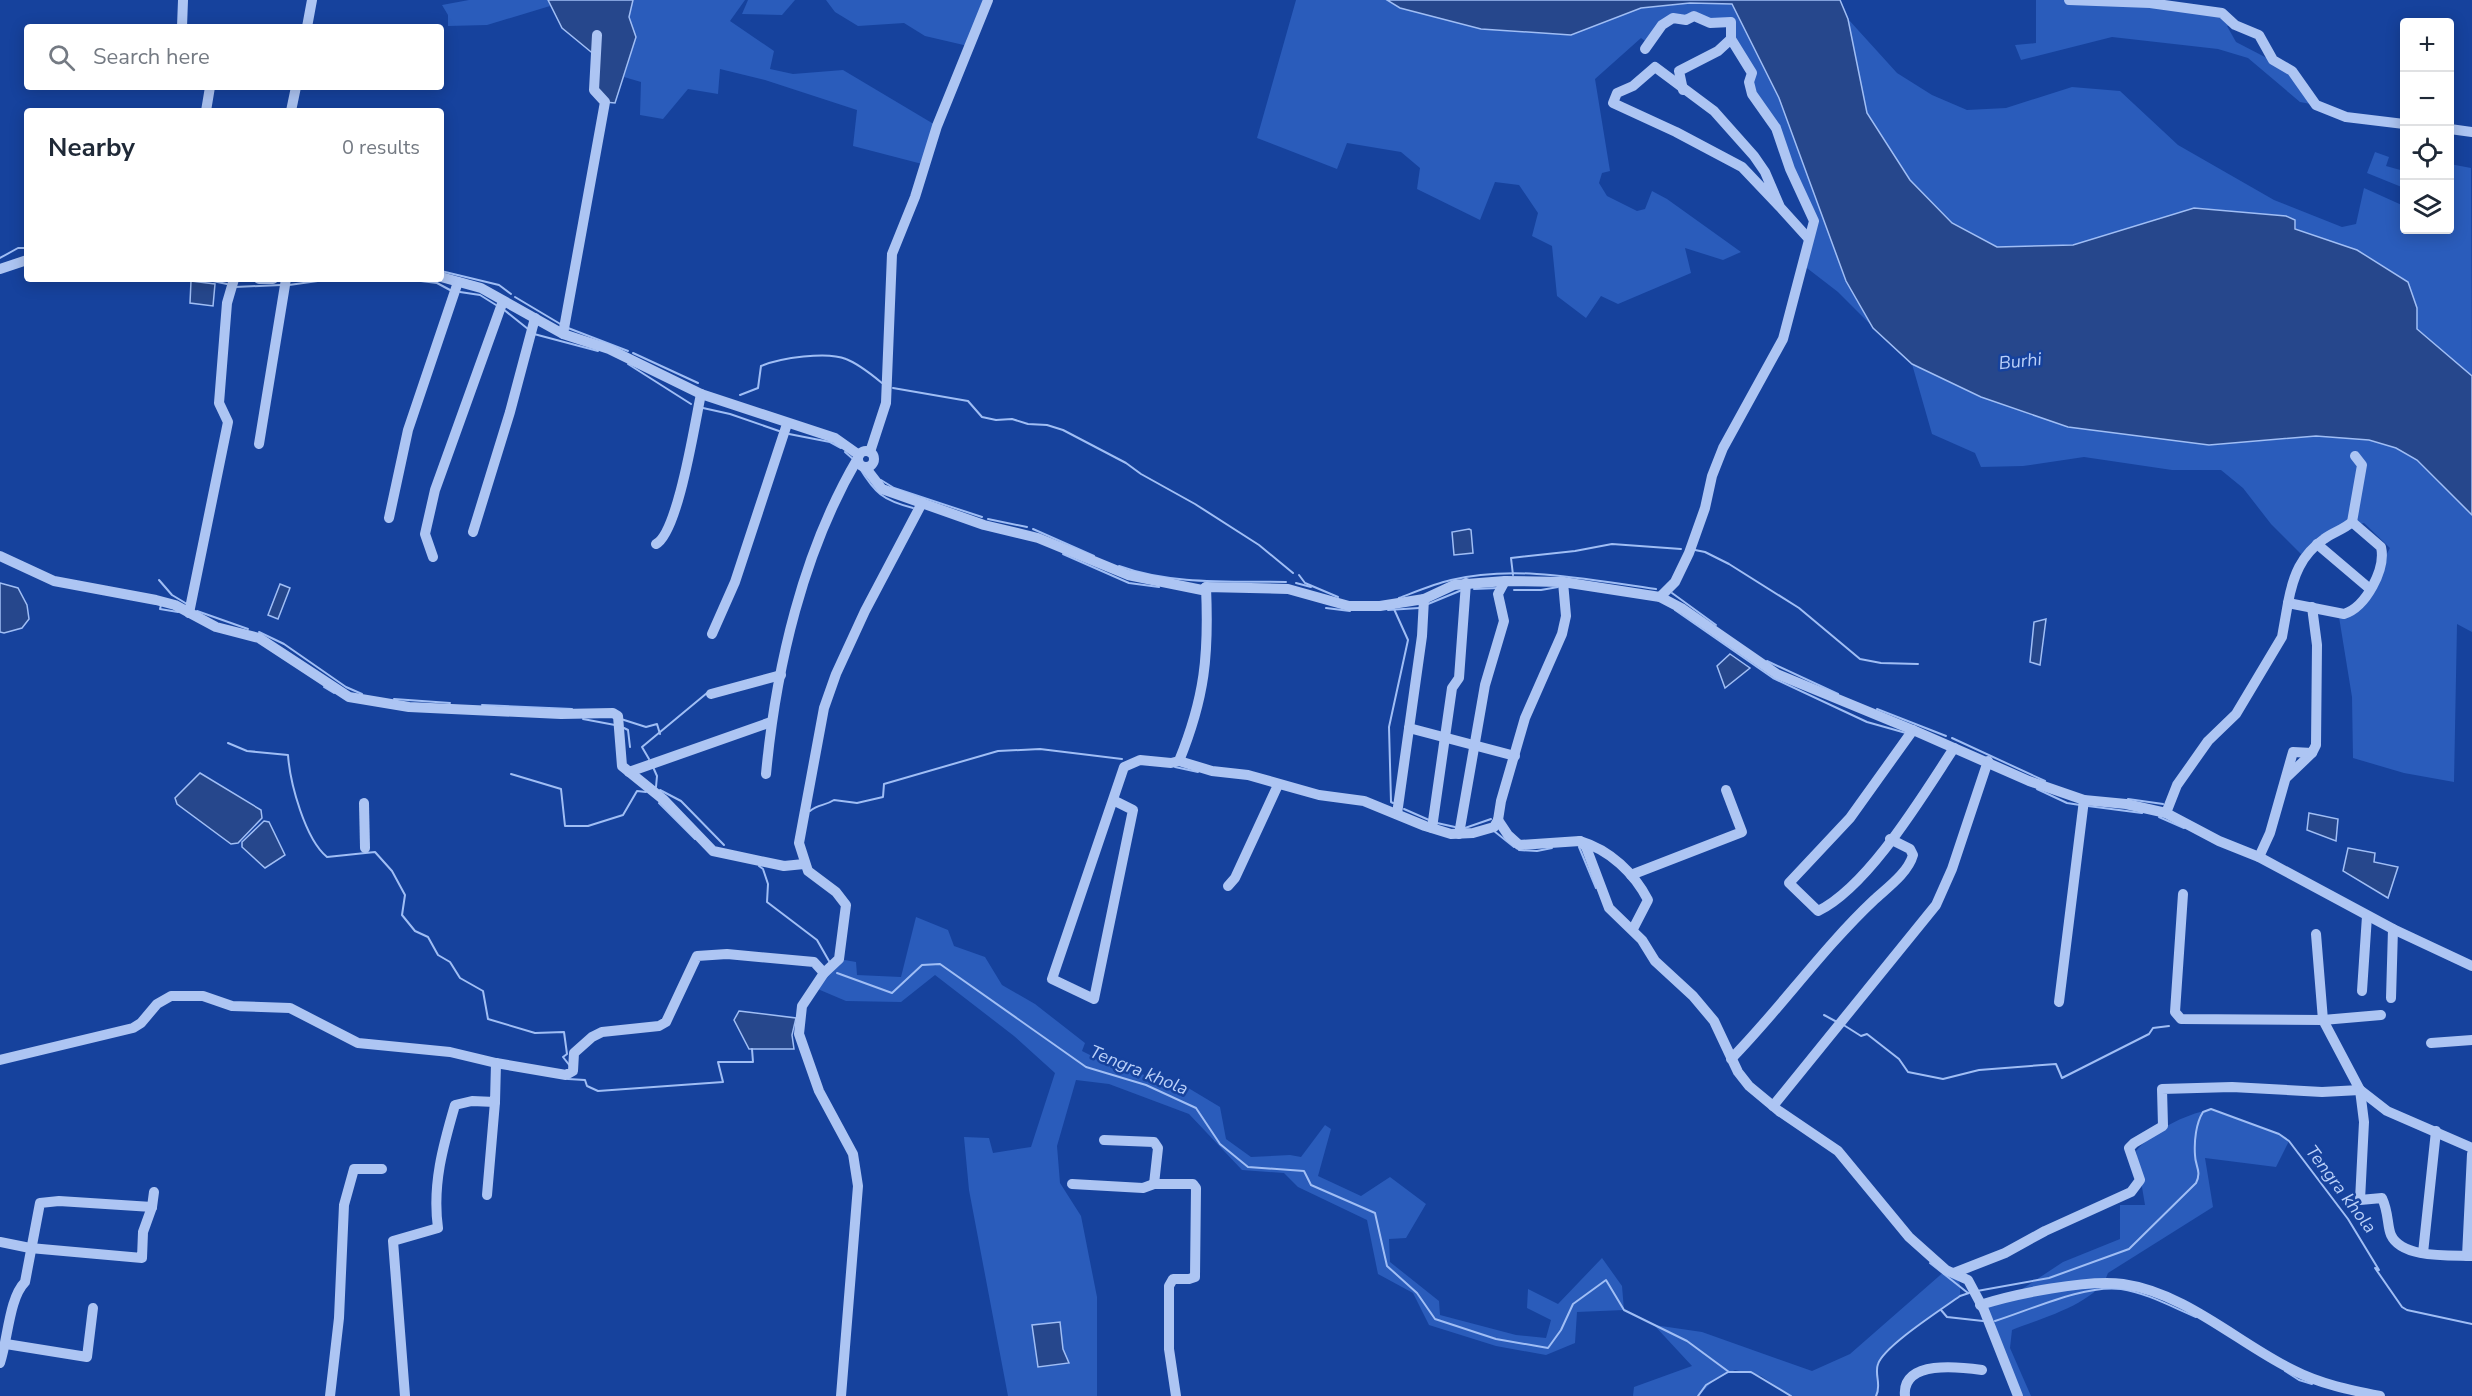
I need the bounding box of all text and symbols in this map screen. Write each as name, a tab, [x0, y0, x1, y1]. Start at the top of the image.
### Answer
map controls	[2400, 18, 2454, 234]
button: +	[2400, 18, 2454, 72]
search box	[24, 24, 444, 90]
icon: search	[45, 41, 78, 74]
text: Search here	[93, 42, 210, 72]
button: −	[2400, 72, 2454, 126]
button: locate	[2400, 126, 2454, 180]
text: Nearby	[48, 130, 135, 165]
text: 0 results	[342, 134, 420, 161]
button: layers	[2400, 180, 2454, 234]
water label: Burhi	[1997, 347, 2044, 375]
water label: Tengra khola	[1086, 1039, 1192, 1101]
water label: Tengra khola	[2300, 1140, 2382, 1238]

